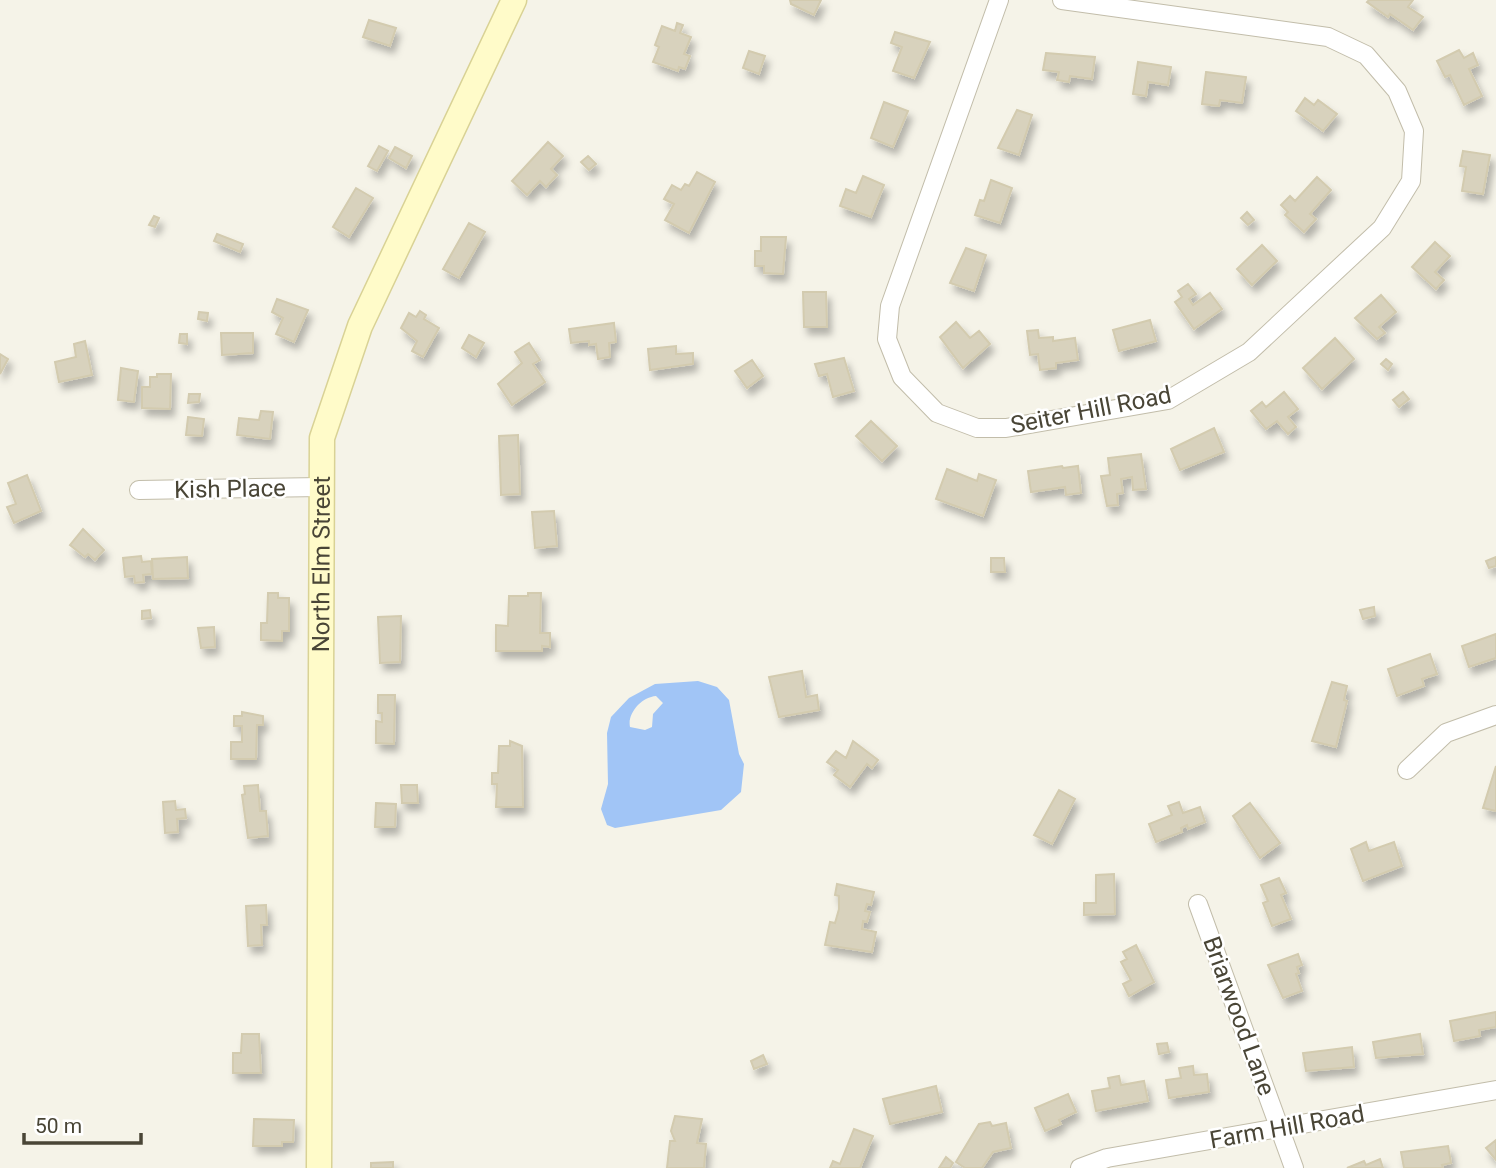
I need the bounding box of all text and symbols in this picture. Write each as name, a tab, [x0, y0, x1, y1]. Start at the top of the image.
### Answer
street label: Seiter Hill Road	[1008, 381, 1174, 439]
street label: Kish Place	[174, 474, 286, 504]
street label: North Elm Street	[307, 476, 336, 652]
street label: Briarwood Lane	[1197, 933, 1281, 1099]
street label: Farm Hill Road	[1207, 1100, 1367, 1154]
scale bar	[24, 1102, 142, 1146]
text: 50 m	[35, 1114, 82, 1138]

